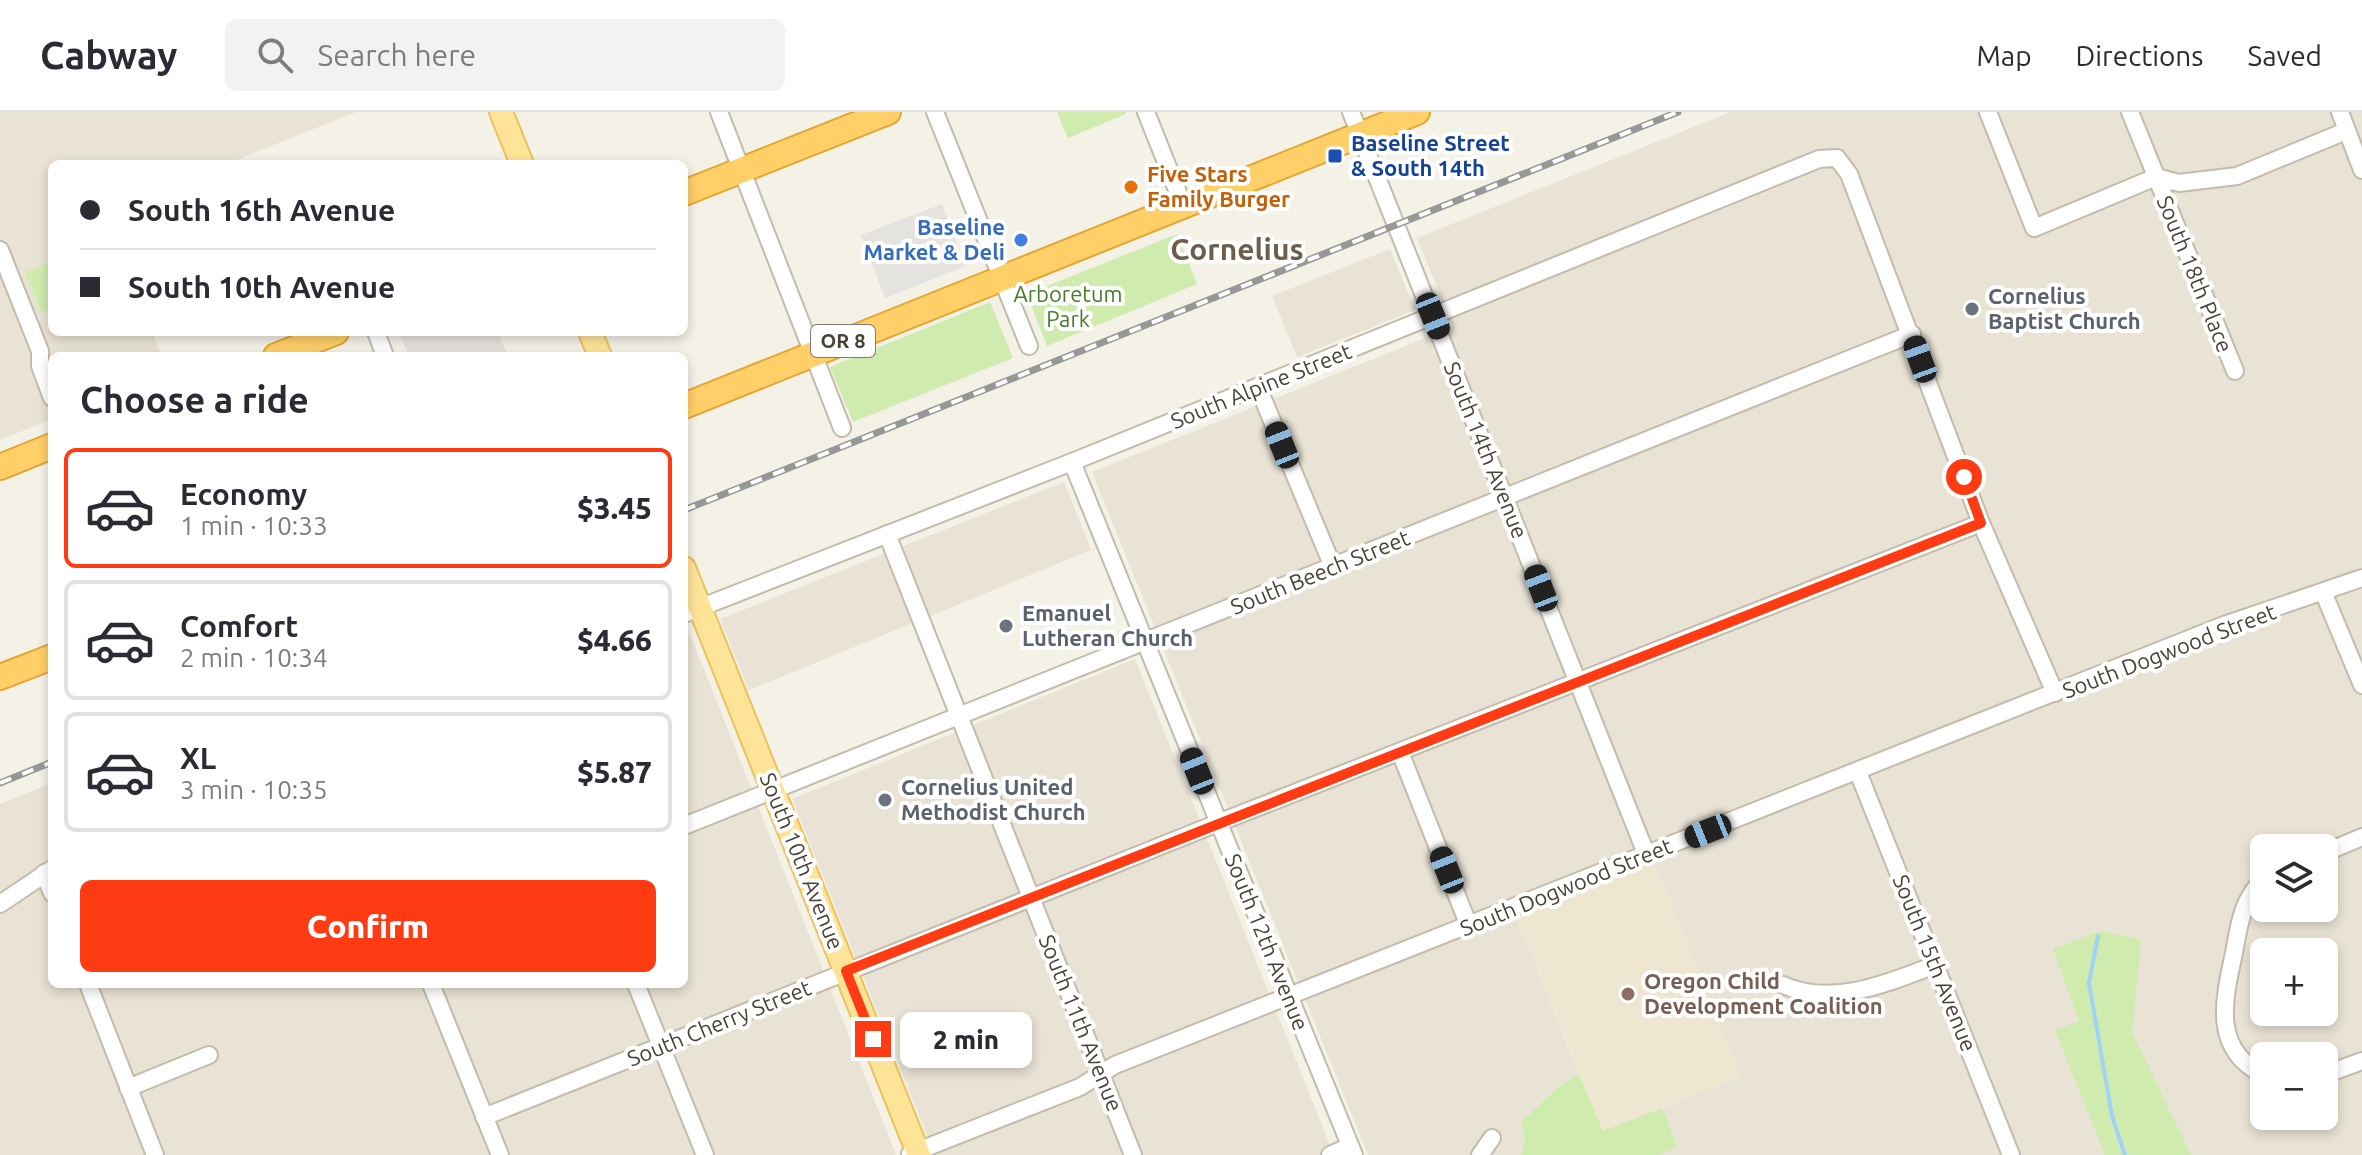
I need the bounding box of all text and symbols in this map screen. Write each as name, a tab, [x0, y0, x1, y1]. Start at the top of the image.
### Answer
search box	[225, 19, 785, 91]
icon: search	[253, 33, 297, 77]
text: Cabway	[40, 34, 177, 76]
text: Search here	[317, 38, 476, 72]
text: Map	[1976, 40, 2032, 71]
text: Directions	[2076, 40, 2203, 71]
text: Saved	[2247, 40, 2322, 71]
place label: Baseline Street & South 14th	[1351, 130, 1510, 180]
marker: Baseline Street & South 14th	[1326, 147, 1344, 165]
place label: Five Stars Family Burger	[1147, 161, 1290, 211]
marker: Five Stars Family Burger	[1122, 178, 1140, 196]
street label: South 18th Place	[2153, 192, 2238, 356]
text: South 16th Avenue	[128, 193, 395, 227]
place label: Baseline Market & Deli	[863, 214, 1005, 264]
marker: Baseline Market & Deli	[1012, 231, 1030, 249]
district label: Cornelius	[1170, 232, 1304, 266]
text: South 10th Avenue	[128, 270, 395, 304]
park label: Arboretum Park	[1013, 281, 1123, 331]
place label: Cornelius Baptist Church	[1988, 283, 2141, 333]
car	[1413, 289, 1453, 343]
marker: Cornelius Baptist Church	[1963, 300, 1981, 318]
road number: OR 8	[811, 325, 875, 357]
car	[1901, 332, 1939, 386]
street label: South Alpine Street	[1167, 338, 1355, 433]
street label: South 14th Avenue	[1440, 358, 1533, 542]
text: Choose a ride	[80, 379, 309, 420]
car	[1262, 418, 1302, 472]
route start	[1946, 459, 1982, 495]
icon: car	[84, 472, 156, 544]
text: Economy	[180, 477, 307, 511]
text: $3.45	[577, 491, 652, 525]
text: 1 min · 10:33	[180, 511, 328, 540]
street label: South Beech Street	[1227, 524, 1413, 619]
car	[1521, 561, 1561, 615]
street label: South Dogwood Street	[2059, 598, 2279, 703]
place label: Emanuel Lutheran Church	[1022, 600, 1193, 650]
icon: car	[84, 604, 156, 676]
text: Comfort	[180, 609, 298, 643]
marker: Emanuel Lutheran Church	[997, 617, 1015, 635]
text: $4.66	[577, 623, 652, 657]
text: 2 min · 10:34	[180, 643, 328, 672]
icon: car	[84, 736, 156, 808]
text: XL	[180, 741, 216, 775]
car	[1177, 744, 1217, 798]
text: $5.87	[577, 755, 652, 789]
street label: South 10th Avenue	[756, 769, 849, 953]
place label: Cornelius United Methodist Church	[901, 774, 1086, 824]
text: 3 min · 10:35	[180, 775, 328, 804]
marker: Cornelius United Methodist Church	[876, 791, 894, 809]
car	[1681, 811, 1735, 851]
street label: South Dogwood Street	[1456, 832, 1676, 941]
map controls	[2250, 834, 2338, 1130]
button: layers	[2250, 834, 2338, 922]
car	[1427, 843, 1467, 897]
street label: South 12th Avenue	[1221, 850, 1314, 1034]
street label: South 15th Avenue	[1889, 871, 1982, 1055]
button: Confirm	[80, 880, 656, 972]
street label: South 11th Avenue	[1035, 931, 1128, 1115]
button: +	[2250, 938, 2338, 1026]
place label: Oregon Child Development Coalition	[1644, 968, 1883, 1018]
street label: South Cherry Street	[623, 974, 815, 1071]
marker: Oregon Child Development Coalition	[1619, 985, 1637, 1003]
callout: 2 min	[901, 1011, 1033, 1067]
route end	[855, 1021, 891, 1057]
text: 2 min	[933, 1025, 999, 1054]
button: −	[2250, 1042, 2338, 1130]

